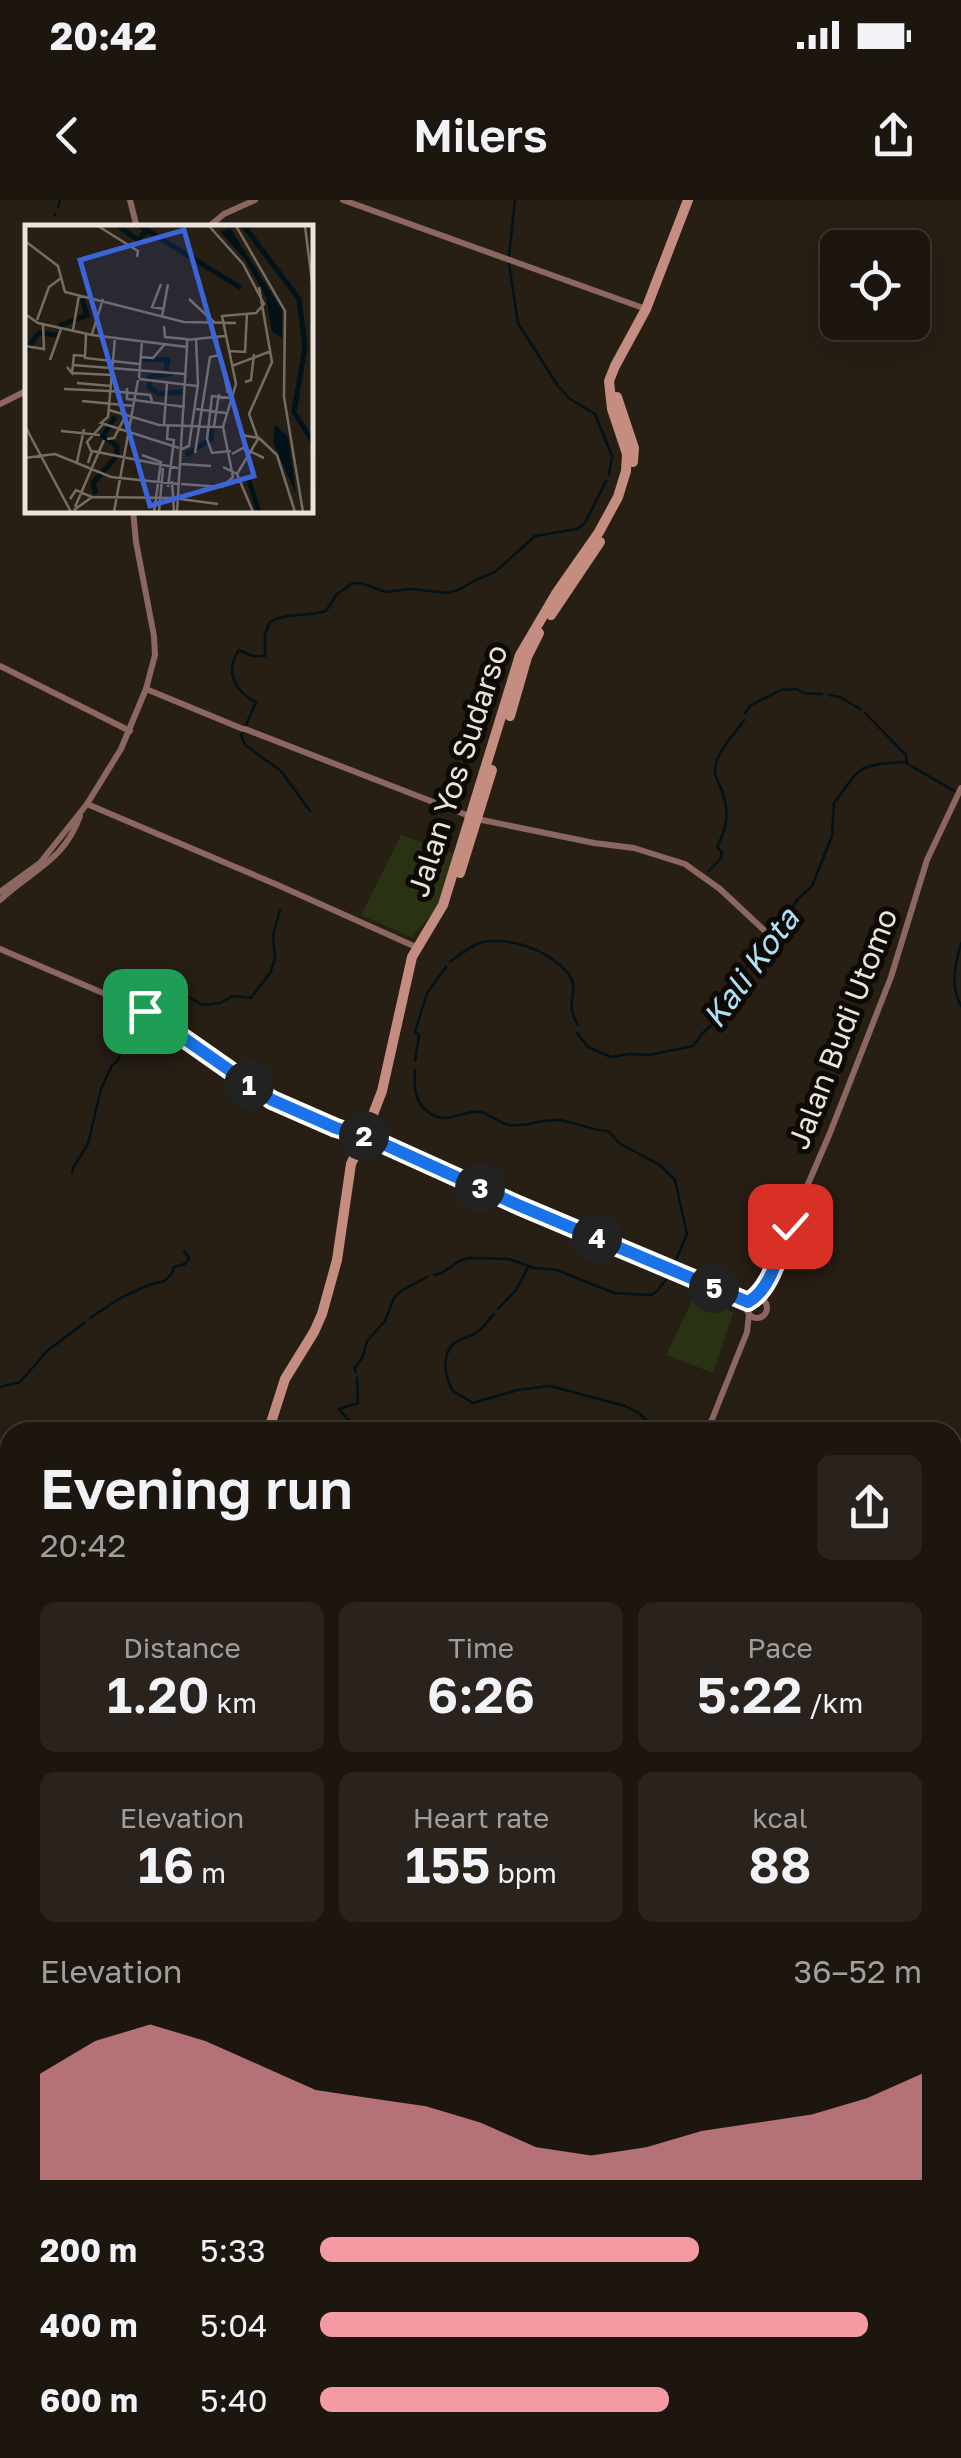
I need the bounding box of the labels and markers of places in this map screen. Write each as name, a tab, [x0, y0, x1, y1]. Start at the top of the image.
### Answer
pin	[103, 969, 188, 1054]
pin: 1	[224, 1060, 274, 1110]
pin: 2	[339, 1111, 389, 1161]
pin: 3	[455, 1163, 505, 1213]
pin	[748, 1184, 833, 1269]
pin: 4	[572, 1213, 622, 1263]
pin: 5	[689, 1263, 739, 1313]

